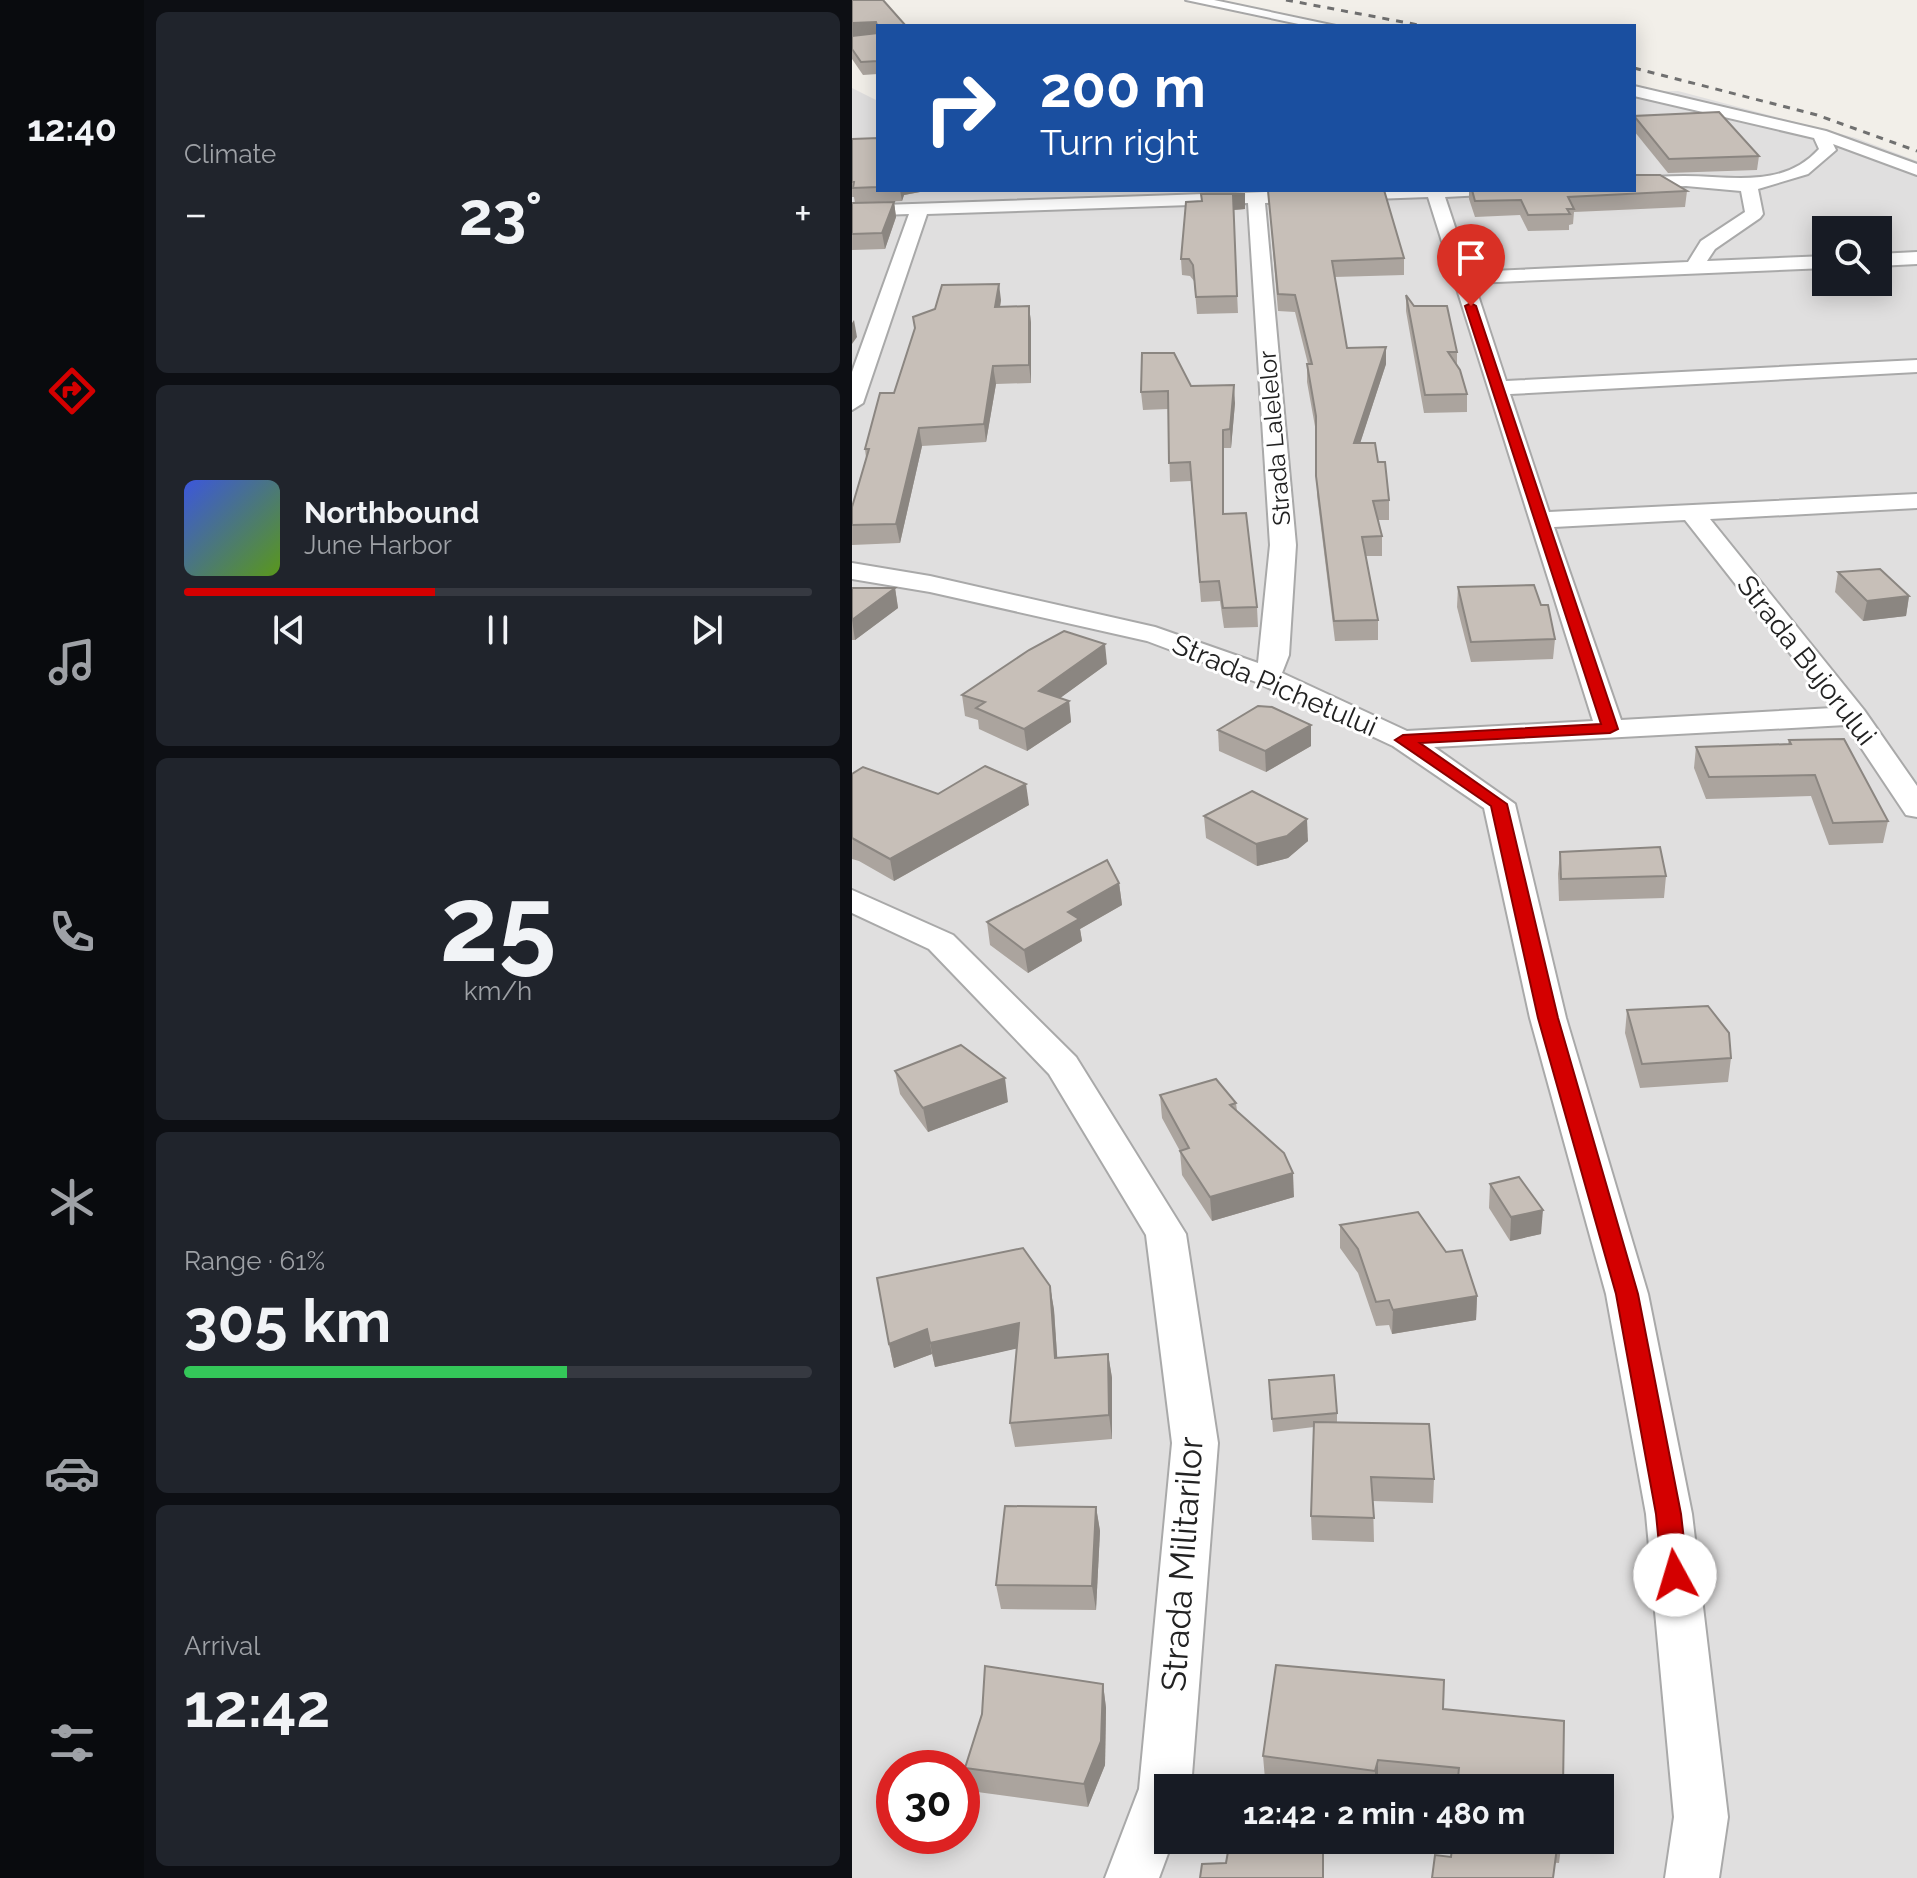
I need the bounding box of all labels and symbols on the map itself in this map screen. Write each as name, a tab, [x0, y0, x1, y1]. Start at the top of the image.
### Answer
pin	[1437, 224, 1505, 306]
street label: Strada Lalelelor	[1252, 349, 1297, 527]
street label: Strada Bujorului	[1730, 569, 1883, 752]
street label: Strada Pichetului	[1168, 628, 1382, 743]
street label: Strada Militarilor	[1153, 1435, 1211, 1693]
position arrow	[1633, 1533, 1717, 1617]
speed limit sign: 30	[876, 1750, 980, 1854]

